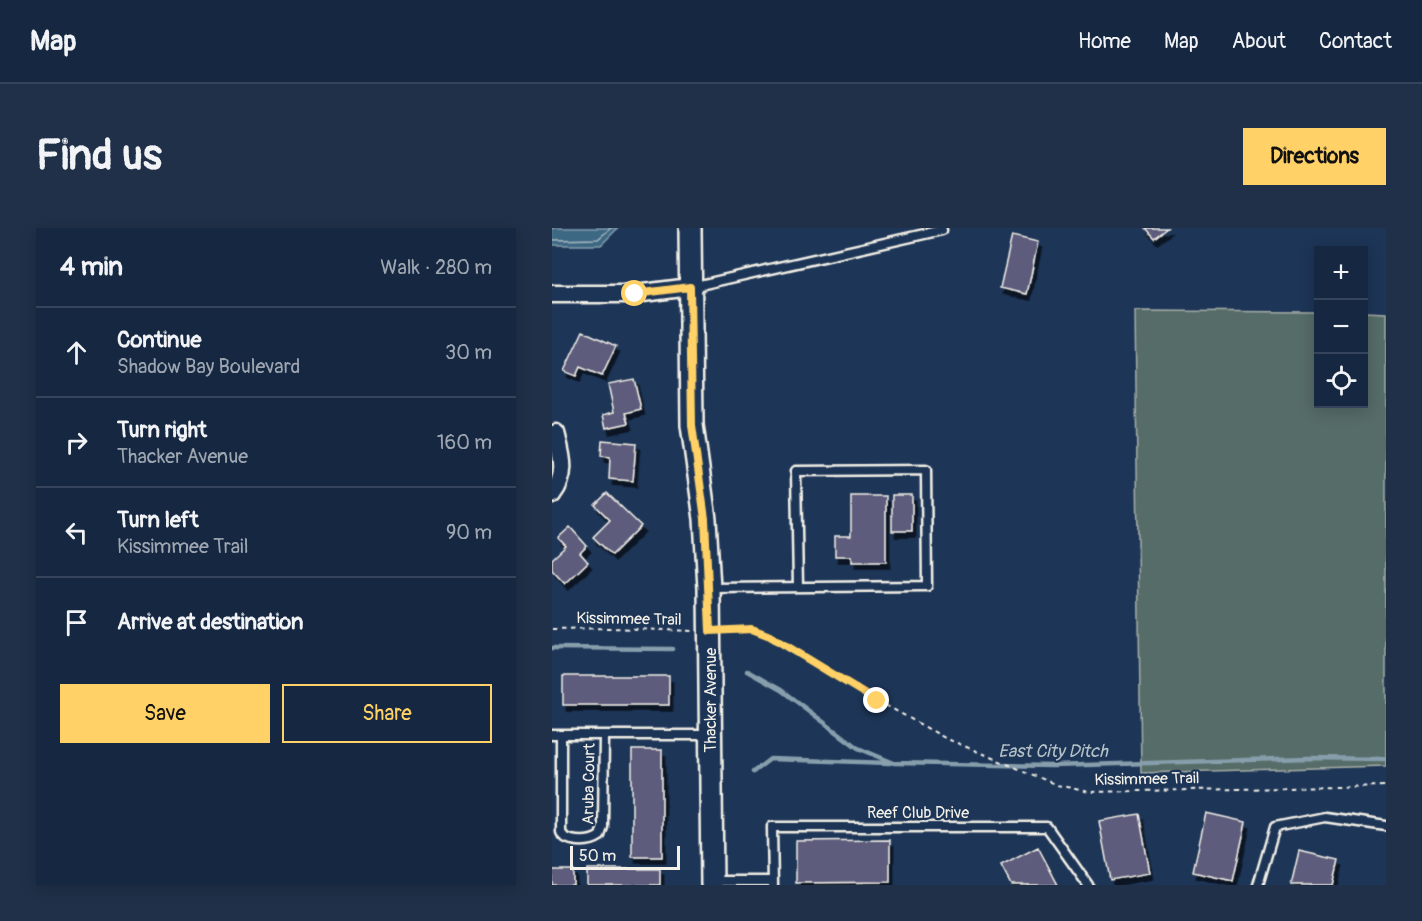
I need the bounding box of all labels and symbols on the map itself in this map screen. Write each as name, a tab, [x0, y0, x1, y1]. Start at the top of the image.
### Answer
route start	[621, 280, 647, 306]
street label: Kissimmee Trail	[576, 608, 682, 630]
street label: Thacker Avenue	[701, 647, 721, 752]
route end	[863, 687, 889, 713]
water label: East City Ditch	[998, 740, 1109, 763]
street label: Aruba Court	[578, 743, 600, 825]
street label: Kissimmee Trail	[1094, 768, 1200, 790]
street label: Reef Club Drive	[867, 803, 969, 823]
scale bar	[570, 843, 680, 870]

